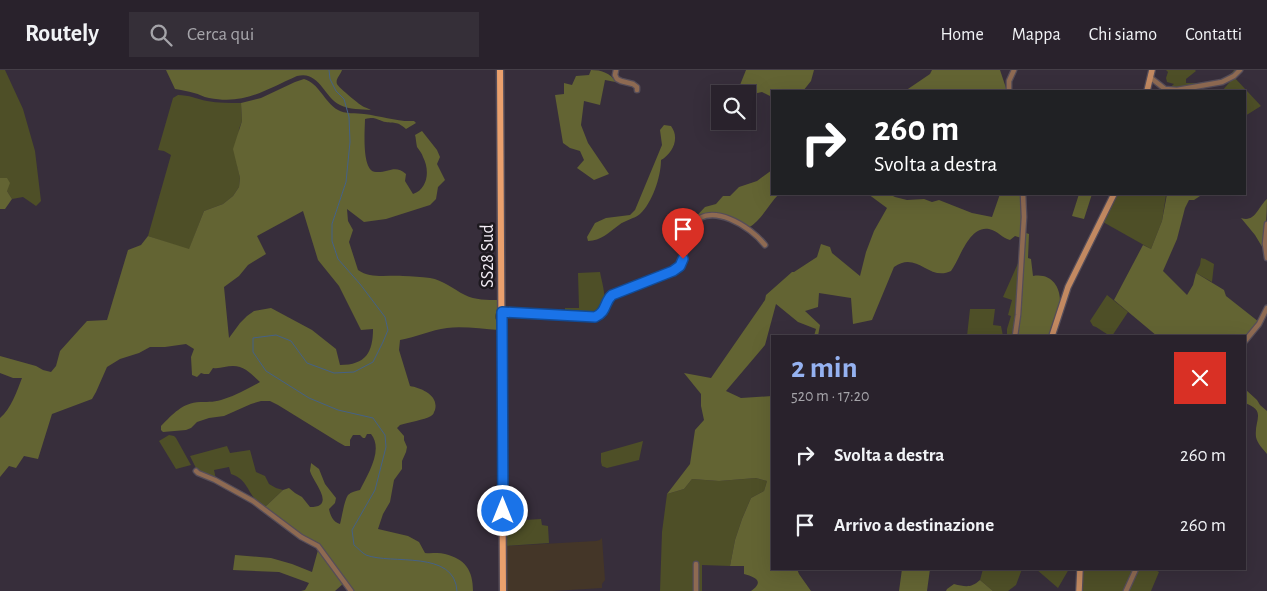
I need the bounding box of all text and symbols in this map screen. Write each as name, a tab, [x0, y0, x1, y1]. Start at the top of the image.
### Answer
search box	[129, 12, 479, 57]
icon: search	[147, 21, 175, 49]
text: Routely	[25, 22, 99, 46]
text: Cerca qui	[187, 25, 254, 44]
text: Home	[940, 26, 984, 44]
text: Mappa	[1012, 26, 1061, 44]
text: Chi siamo	[1089, 26, 1157, 44]
text: Contatti	[1185, 26, 1242, 44]
map controls	[711, 85, 756, 130]
button: search	[711, 85, 756, 130]
icon: right	[791, 110, 856, 175]
text: 260 m	[874, 112, 959, 147]
text: Svolta a destra	[874, 153, 998, 175]
pin	[662, 208, 704, 259]
icon: arrive	[669, 215, 697, 243]
street label: SS28 Sud	[479, 224, 497, 288]
button: close	[1174, 352, 1226, 404]
text: 2 min	[791, 353, 858, 383]
text: 520 m · 17:20	[791, 388, 869, 404]
icon: right	[791, 441, 819, 469]
text: Svolta a destra	[834, 446, 944, 465]
text: 260 m	[1180, 446, 1226, 465]
position arrow	[476, 484, 528, 536]
icon: arrive	[791, 511, 819, 539]
text: Arrivo a destinazione	[834, 516, 994, 535]
text: 260 m	[1180, 516, 1226, 535]

